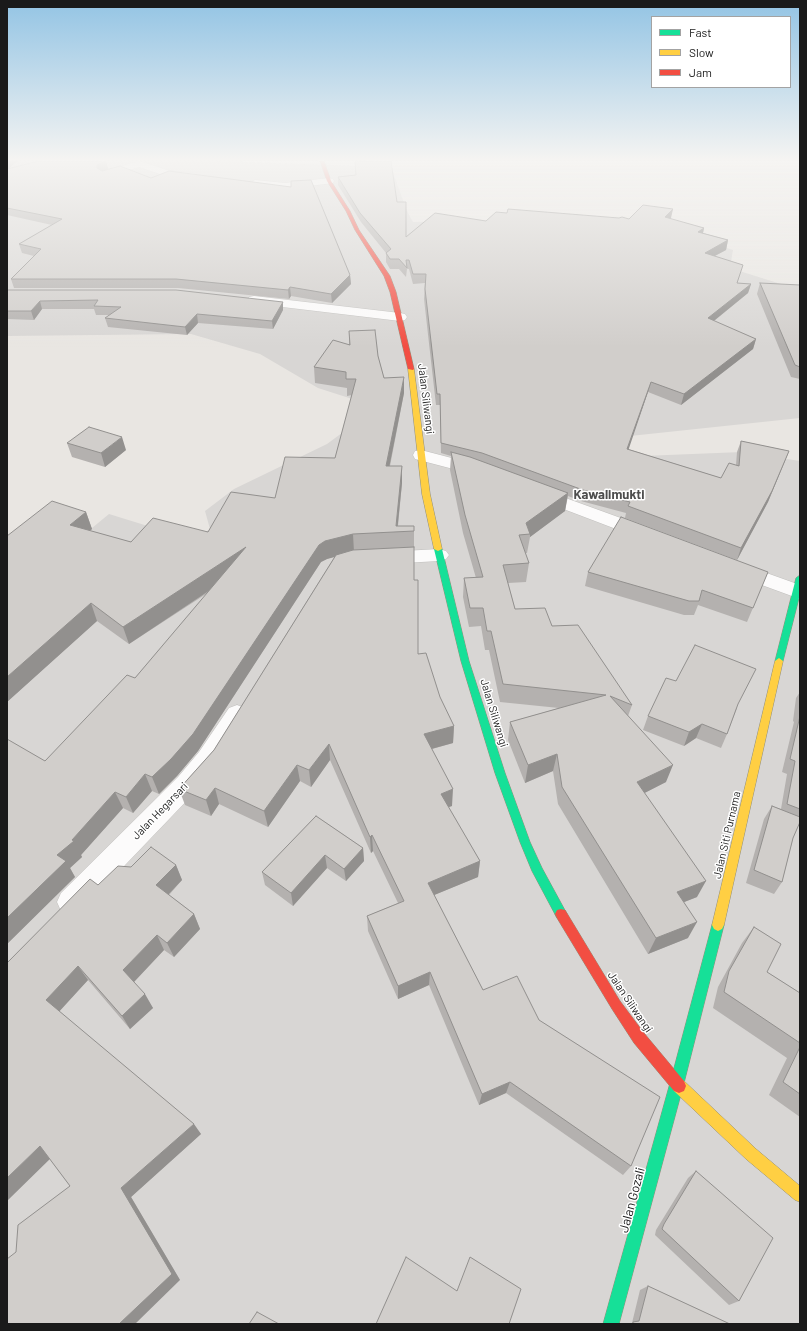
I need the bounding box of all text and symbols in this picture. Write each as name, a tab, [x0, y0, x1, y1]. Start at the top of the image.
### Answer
legend	[651, 16, 791, 88]
text: Fast	[689, 25, 712, 39]
text: Slow	[689, 45, 714, 59]
text: Jam	[689, 65, 712, 79]
street label: Jalan Siliwangi	[415, 363, 437, 435]
district label: Kawalimukti	[573, 487, 645, 503]
street label: Jalan Siliwangi	[477, 677, 511, 749]
street label: Jalan Hegarsari	[129, 780, 191, 842]
street label: Jalan Siti Purnama	[711, 790, 743, 880]
street label: Jalan Siliwangi	[605, 969, 655, 1035]
street label: Jalan Gozali	[616, 1166, 648, 1234]

